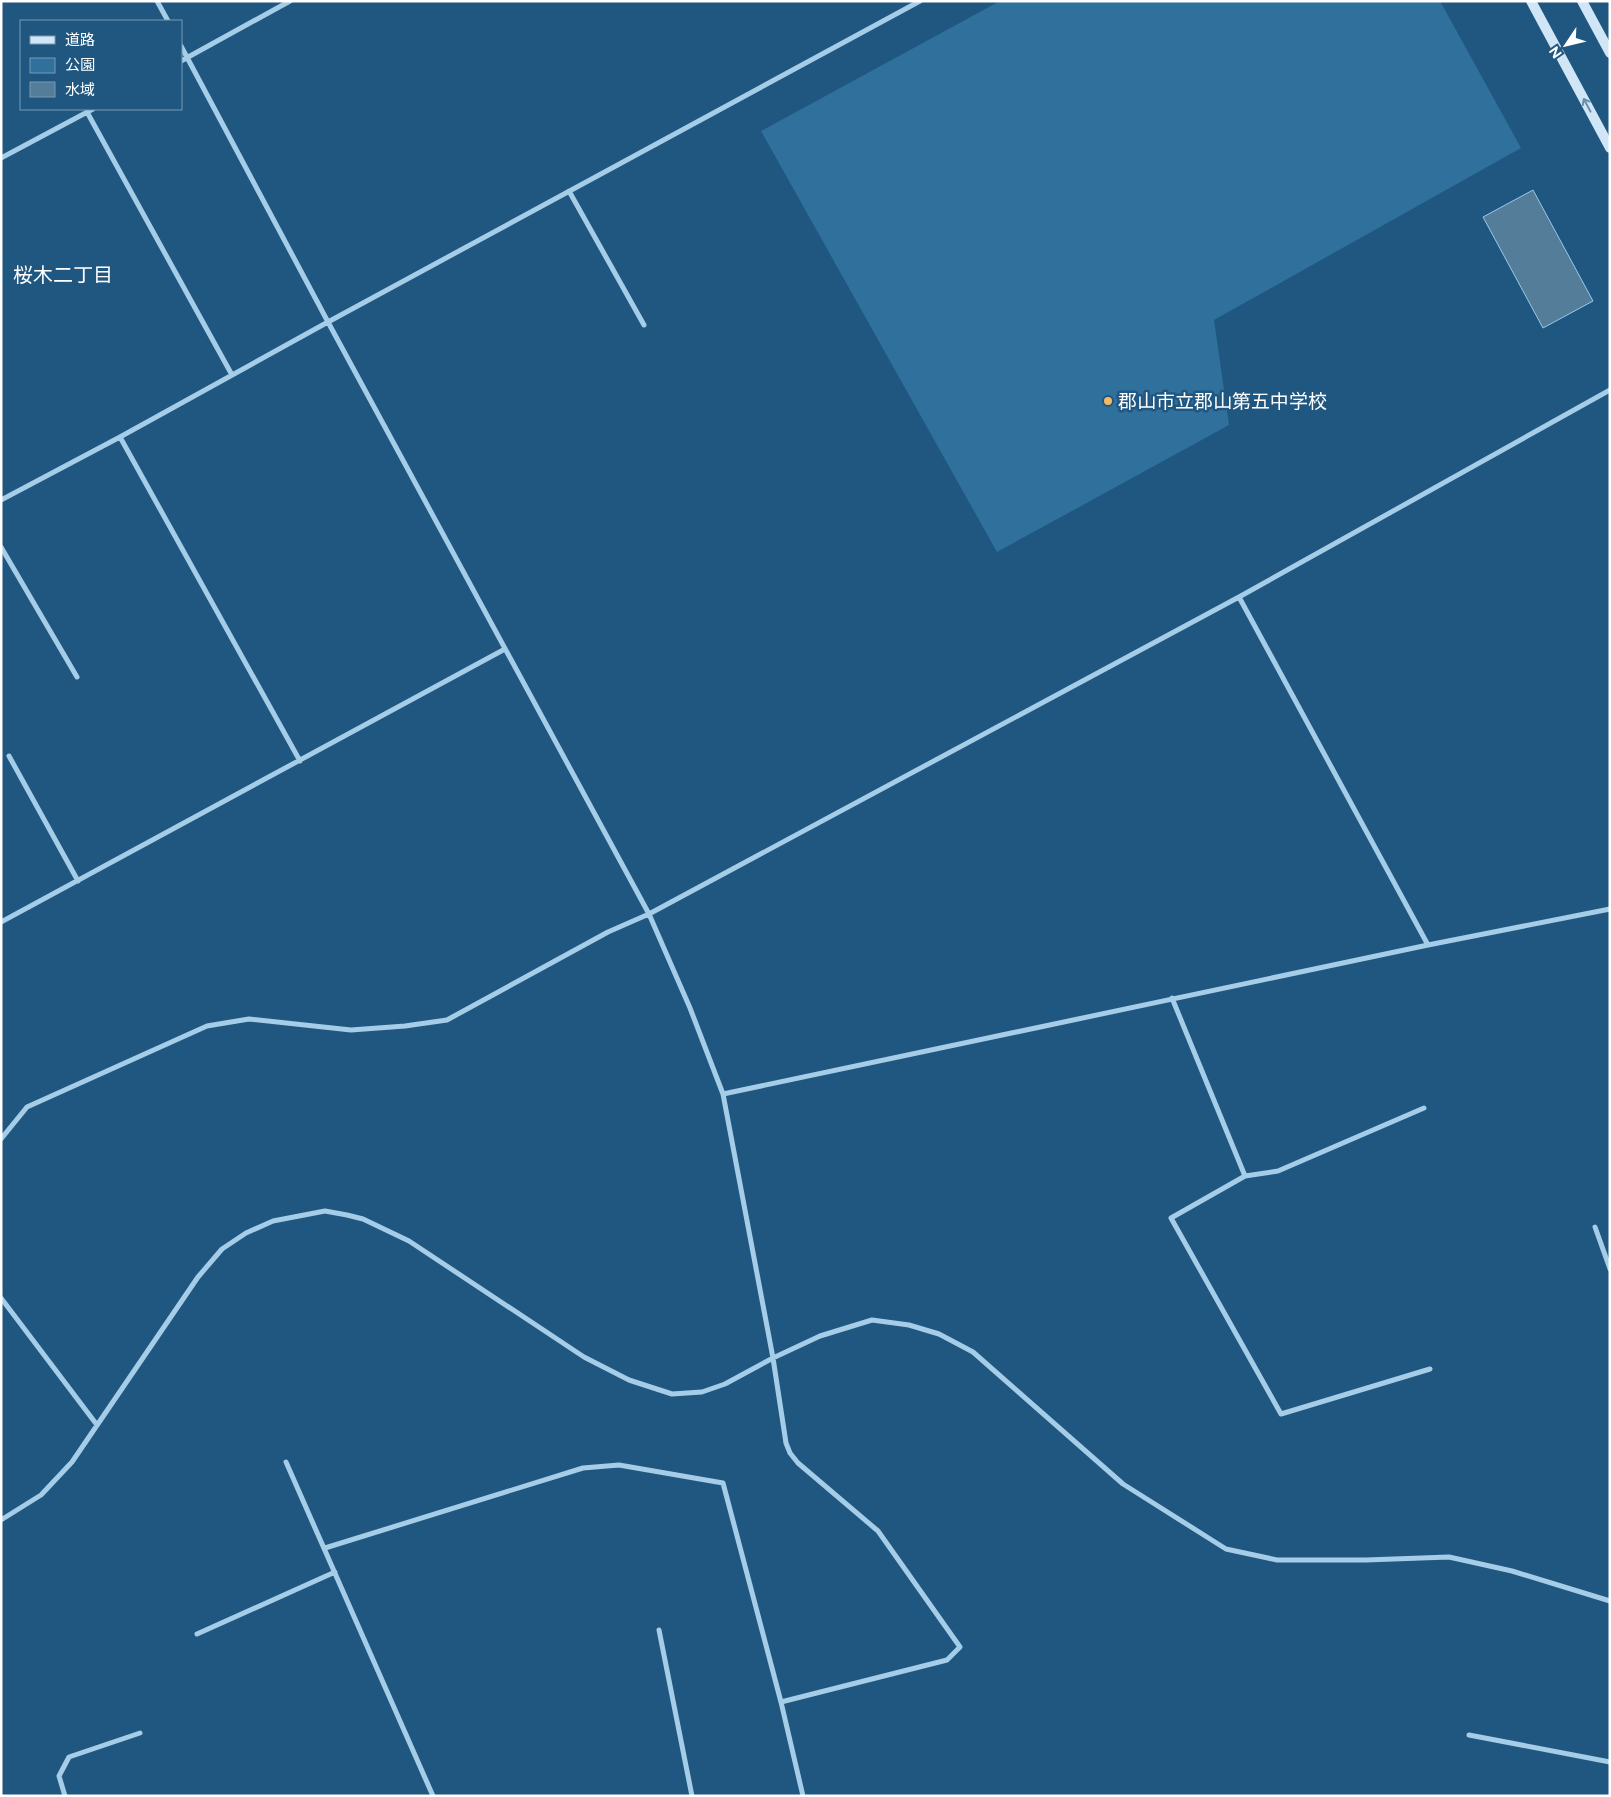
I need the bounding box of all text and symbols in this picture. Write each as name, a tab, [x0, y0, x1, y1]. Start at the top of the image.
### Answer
legend	[20, 20, 182, 110]
north arrow	[1541, 20, 1591, 70]
text: 道路	[65, 31, 95, 49]
text: N	[1546, 43, 1566, 61]
text: 公園	[65, 56, 95, 74]
text: 水域	[65, 81, 95, 99]
one-way arrow	[1582, 97, 1592, 112]
district label: 桜木二丁目	[13, 263, 113, 287]
place label: 郡山市立郡山第五中学校	[1118, 390, 1327, 413]
marker: 郡山市立郡山第五中学校	[1102, 395, 1114, 407]

